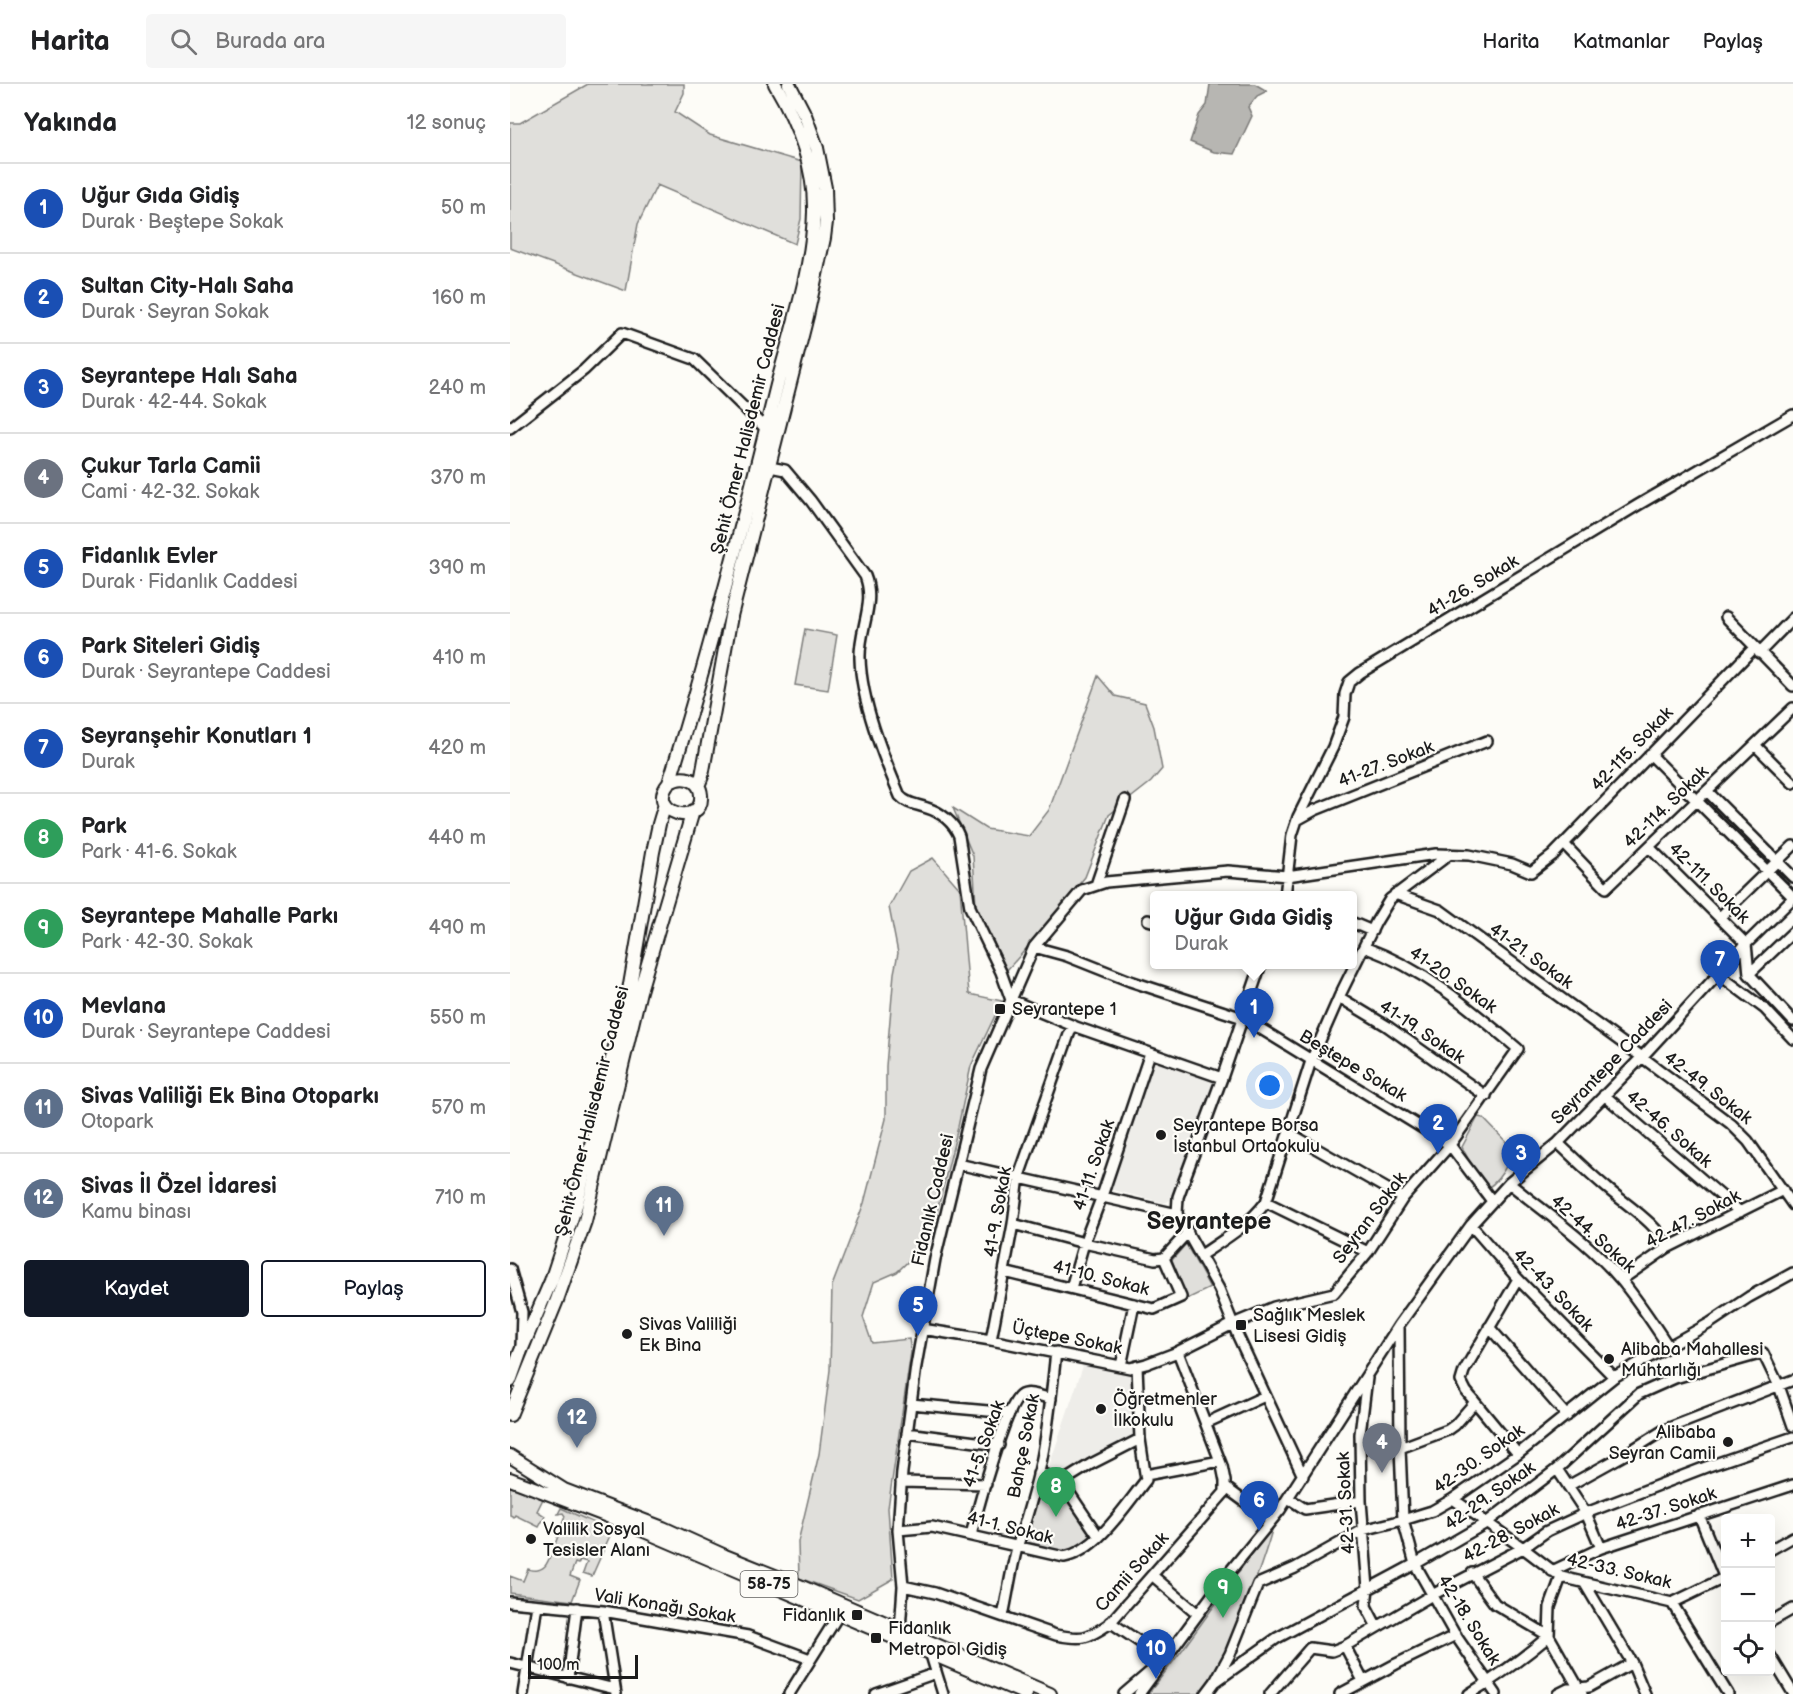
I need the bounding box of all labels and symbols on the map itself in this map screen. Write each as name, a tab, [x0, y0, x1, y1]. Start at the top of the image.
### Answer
street label: Şehit Ömer Halisdemir Caddesi	[706, 302, 789, 556]
street label: 41-26. Sokak	[1424, 550, 1523, 621]
street label: 42-115. Sokak	[1587, 702, 1678, 796]
street label: 41-27. Sokak	[1335, 736, 1437, 792]
street label: 42-114. Sokak	[1619, 761, 1713, 853]
street label: 42-111. Sokak	[1664, 838, 1754, 928]
street label: 41-21. Sokak	[1485, 919, 1577, 994]
pin: 7	[1700, 940, 1740, 990]
street label: 41-20. Sokak	[1405, 942, 1501, 1018]
street label: Şehit Ömer Halisdemir Caddesi	[550, 984, 633, 1238]
pin: 1	[1234, 988, 1274, 1038]
street label: Seyrantepe Caddesi	[1547, 995, 1677, 1129]
street label: 41-19. Sokak	[1375, 996, 1469, 1068]
place label: Seyrantepe 1	[1012, 999, 1117, 1020]
marker: Seyrantepe 1	[993, 1002, 1007, 1016]
street label: Beştepe Sokak	[1295, 1026, 1411, 1106]
street label: 42-49. Sokak	[1660, 1047, 1756, 1129]
your location	[1255, 1071, 1284, 1100]
street label: 42-46. Sokak	[1622, 1086, 1716, 1172]
pin: 2	[1418, 1104, 1458, 1154]
place label: Seyrantepe Borsa İstanbul Ortaokulu	[1173, 1115, 1320, 1157]
street label: 41-11. Sokak	[1069, 1116, 1119, 1213]
marker: Seyrantepe Borsa İstanbul Ortaokulu	[1154, 1128, 1168, 1142]
street label: Fidanlık Caddesi	[908, 1132, 958, 1268]
pin: 3	[1502, 1134, 1540, 1184]
street label: 41-9. Sokak	[980, 1165, 1016, 1259]
street label: Seyran Sokak	[1329, 1168, 1411, 1268]
street label: 42-47. Sokak	[1642, 1185, 1744, 1253]
pin: 11	[644, 1186, 684, 1236]
street label: 42-44. Sokak	[1546, 1190, 1640, 1278]
district label: Seyrantepe	[1147, 1207, 1271, 1236]
street label: 42-43. Sokak	[1508, 1244, 1598, 1336]
street label: 41-10. Sokak	[1051, 1256, 1152, 1300]
pin: 5	[898, 1286, 938, 1336]
place label: Sağlık Meslek Lisesi Gidiş	[1253, 1305, 1365, 1347]
place label: Sivas Valiliği Ek Bina	[639, 1314, 737, 1356]
street label: Üçtepe Sokak	[1010, 1316, 1124, 1359]
marker: Sağlık Meslek Lisesi Gidiş	[1234, 1318, 1248, 1332]
marker: Sivas Valiliği Ek Bina	[620, 1327, 634, 1341]
place label: Alibaba Mahallesi Muhtarlığı	[1621, 1339, 1763, 1381]
marker: Alibaba Mahallesi Muhtarlığı	[1602, 1352, 1616, 1366]
place label: Öğretmenler İlkokulu	[1113, 1388, 1217, 1431]
street label: Bahçe Sokak	[1004, 1392, 1044, 1500]
street label: 41-5. Sokak	[958, 1397, 1010, 1491]
pin: 12	[558, 1398, 596, 1448]
marker: Öğretmenler İlkokulu	[1094, 1402, 1108, 1416]
street label: 42-30. Sokak	[1429, 1420, 1529, 1498]
place label: Alibaba Seyran Camii	[1609, 1422, 1716, 1464]
pin: 4	[1362, 1424, 1402, 1473]
marker: Alibaba Seyran Camii	[1721, 1435, 1735, 1449]
street label: 42-31. Sokak	[1333, 1451, 1359, 1555]
street label: 42-29. Sokak	[1441, 1457, 1540, 1535]
pin: 8	[1036, 1468, 1076, 1517]
pin: 6	[1240, 1482, 1278, 1531]
street label: 42-37. Sokak	[1613, 1483, 1719, 1535]
street label: 42-28. Sokak	[1459, 1499, 1563, 1567]
street label: 41-1. Sokak	[965, 1507, 1055, 1549]
place label: Valilik Sosyal Tesisler Alanı	[543, 1519, 650, 1561]
street label: Camii Sokak	[1091, 1528, 1173, 1616]
marker: Valilik Sosyal Tesisler Alanı	[524, 1532, 538, 1546]
street label: 42-33. Sokak	[1565, 1549, 1674, 1593]
pin: 9	[1204, 1568, 1242, 1618]
road number: 58-75	[740, 1571, 798, 1597]
street label: 42-18. Sokak	[1433, 1571, 1505, 1669]
street label: Vali Konağı Sokak	[593, 1584, 737, 1628]
place label: Fidanlık	[782, 1605, 845, 1626]
marker: Fidanlık	[850, 1608, 864, 1622]
place label: Fidanlık Metropol Gidiş	[888, 1618, 1007, 1660]
pin: 10	[1136, 1630, 1176, 1679]
marker: Fidanlık Metropol Gidiş	[869, 1631, 883, 1645]
scale bar	[528, 1652, 638, 1680]

